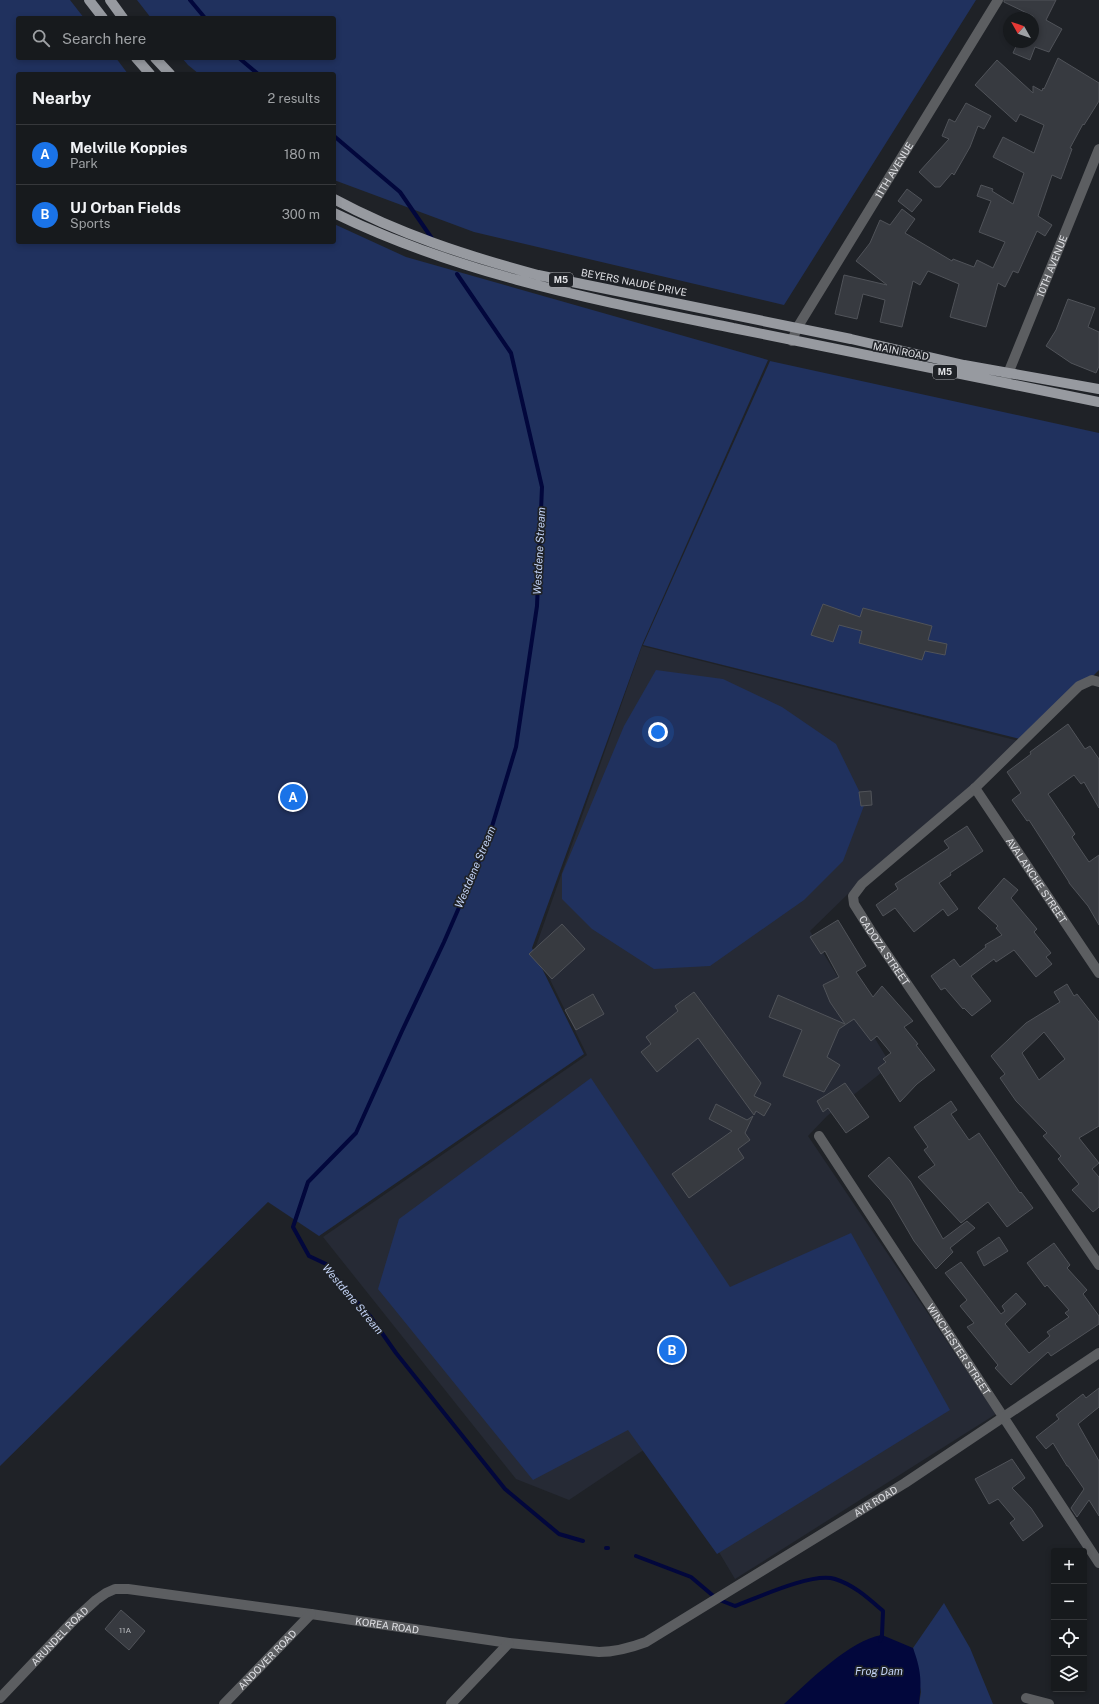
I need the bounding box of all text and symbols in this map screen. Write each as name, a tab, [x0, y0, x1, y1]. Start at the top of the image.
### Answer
north arrow	[1003, 12, 1039, 48]
search box	[16, 16, 336, 60]
icon: search	[30, 27, 52, 49]
text: Search here	[62, 30, 146, 47]
text: Nearby	[32, 88, 91, 108]
text: 2 results	[268, 91, 320, 106]
text: Melville Koppies	[70, 139, 187, 156]
street label: 11TH AVENUE	[872, 140, 916, 201]
text: A	[40, 147, 50, 162]
text: 180 m	[284, 147, 320, 162]
text: Park	[70, 156, 98, 171]
text: UJ Orban Fields	[70, 199, 181, 216]
text: B	[41, 207, 49, 222]
text: 300 m	[282, 207, 320, 222]
text: Sports	[70, 216, 110, 231]
street label: 10TH AVENUE	[1034, 233, 1070, 299]
street label: BEYERS NAUDÉ DRIVE	[580, 266, 688, 298]
road number: M5	[549, 273, 573, 287]
street label: MAIN ROAD	[872, 340, 930, 362]
road number: M5	[933, 365, 957, 379]
water label: Westdene Stream	[531, 507, 547, 595]
your location	[648, 722, 668, 742]
pin: A	[280, 782, 306, 812]
water label: Westdene Stream	[452, 824, 498, 910]
street label: AVALANCHE STREET	[1004, 835, 1070, 925]
street label: CADOZA STREET	[857, 913, 912, 988]
water label: Westdene Stream	[320, 1262, 386, 1336]
street label: WINCHESTER STREET	[925, 1301, 993, 1397]
pin: B	[659, 1335, 685, 1365]
street label: AYR ROAD	[851, 1483, 900, 1519]
map controls	[1051, 1548, 1087, 1692]
button: +	[1051, 1548, 1087, 1584]
button: −	[1051, 1584, 1087, 1620]
street label: ARUNDEL ROAD	[28, 1604, 91, 1668]
street label: KOREA ROAD	[354, 1615, 420, 1636]
button: locate	[1051, 1620, 1087, 1656]
house number: 11A	[119, 1625, 131, 1635]
street label: ANDOVER ROAD	[235, 1627, 299, 1692]
button: layers	[1051, 1656, 1087, 1692]
water label: Frog Dam	[855, 1665, 903, 1677]

